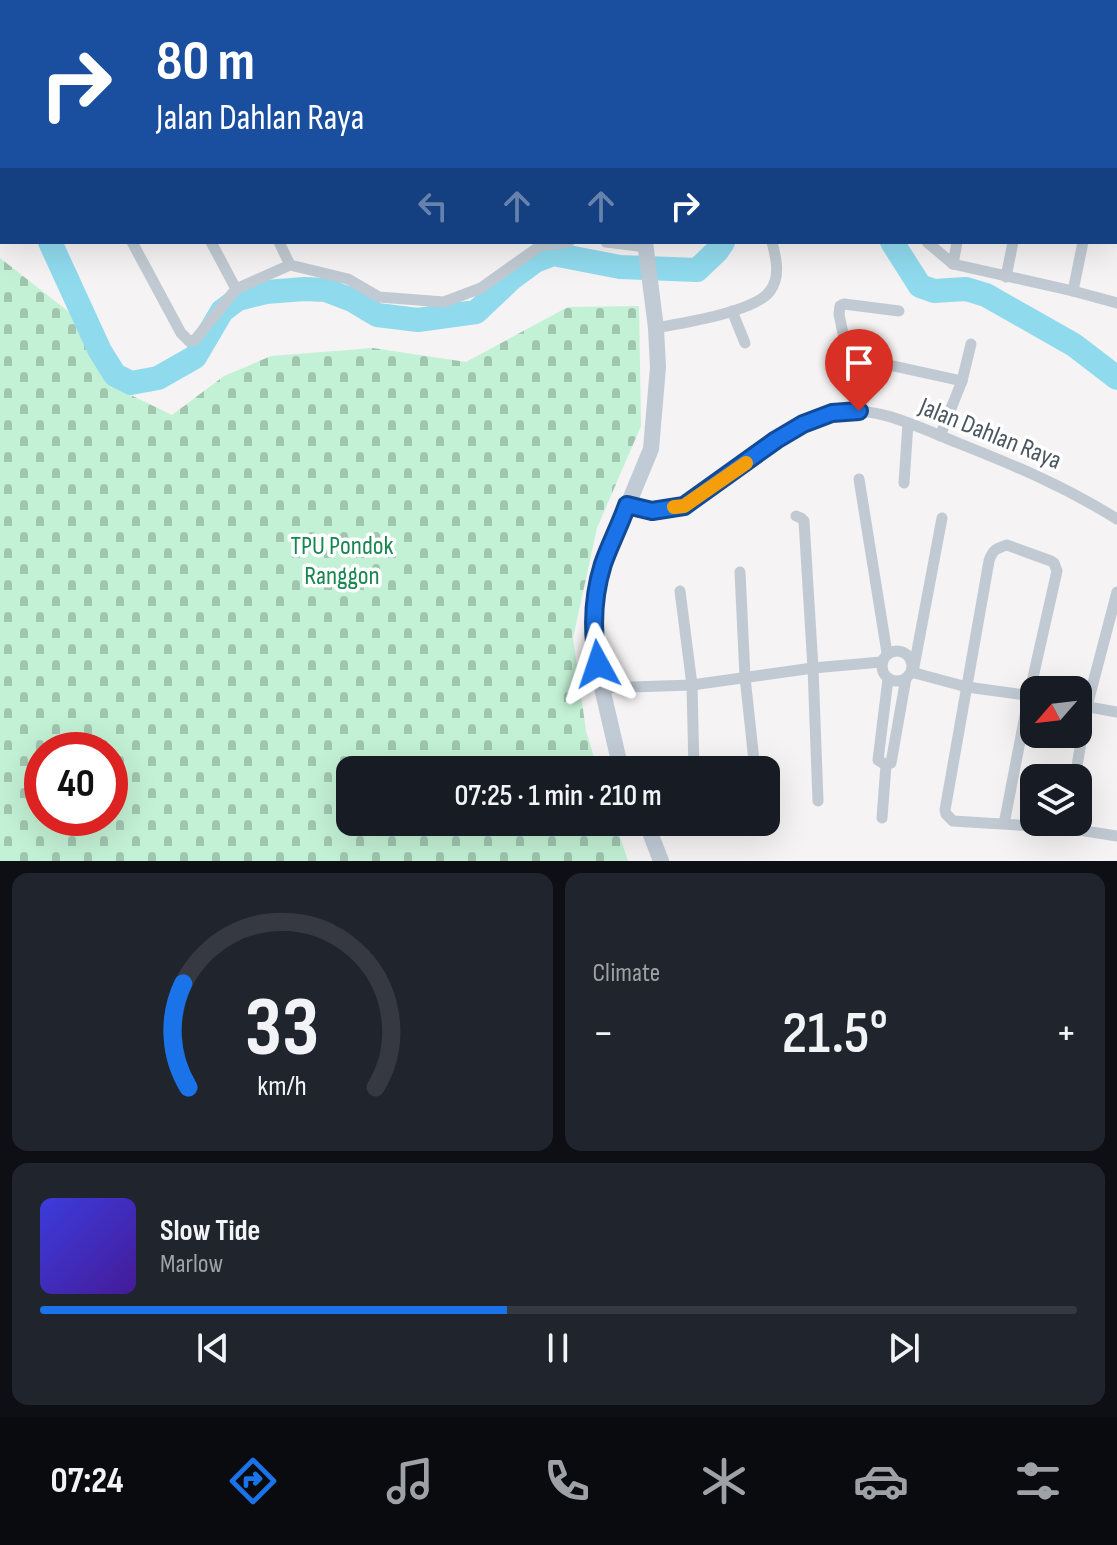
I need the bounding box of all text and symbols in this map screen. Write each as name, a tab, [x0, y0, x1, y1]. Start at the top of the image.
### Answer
text: 80 m	[156, 29, 255, 96]
icon: right	[24, 32, 128, 136]
text: Jalan Dahlan Raya	[156, 97, 364, 140]
icon: left	[411, 184, 455, 228]
icon: ahead	[495, 184, 539, 228]
icon: ahead	[579, 184, 623, 228]
icon: right	[663, 184, 707, 228]
pin	[825, 329, 893, 411]
icon: arrive	[837, 341, 881, 385]
street label: Jalan Dahlan Raya	[914, 391, 1066, 477]
park label: TPU Pondok Ranggon	[291, 531, 394, 592]
position arrow	[556, 622, 640, 706]
north arrow	[1020, 676, 1092, 748]
map controls	[1020, 676, 1092, 836]
speed limit sign: 40	[24, 732, 128, 836]
button: layers	[1020, 764, 1092, 836]
text: 07:25 · 1 min · 210 m	[454, 778, 662, 814]
text: Climate	[593, 958, 660, 989]
text: 33	[245, 979, 320, 1079]
text: 21.5°	[782, 998, 888, 1070]
text: −	[593, 1007, 614, 1060]
text: +	[1055, 1007, 1077, 1060]
text: km/h	[258, 1069, 307, 1104]
text: Slow Tide	[160, 1213, 260, 1249]
text: Marlow	[160, 1249, 223, 1280]
icon: previous	[191, 1326, 235, 1370]
icon: pause	[536, 1326, 580, 1370]
icon: next	[882, 1326, 926, 1370]
icon: directions	[225, 1453, 281, 1509]
icon: music	[382, 1453, 438, 1509]
icon: phone	[539, 1453, 595, 1509]
icon: climate	[696, 1453, 752, 1509]
icon: car	[853, 1453, 909, 1509]
icon: filters	[1010, 1453, 1066, 1509]
text: 07:24	[51, 1460, 124, 1503]

